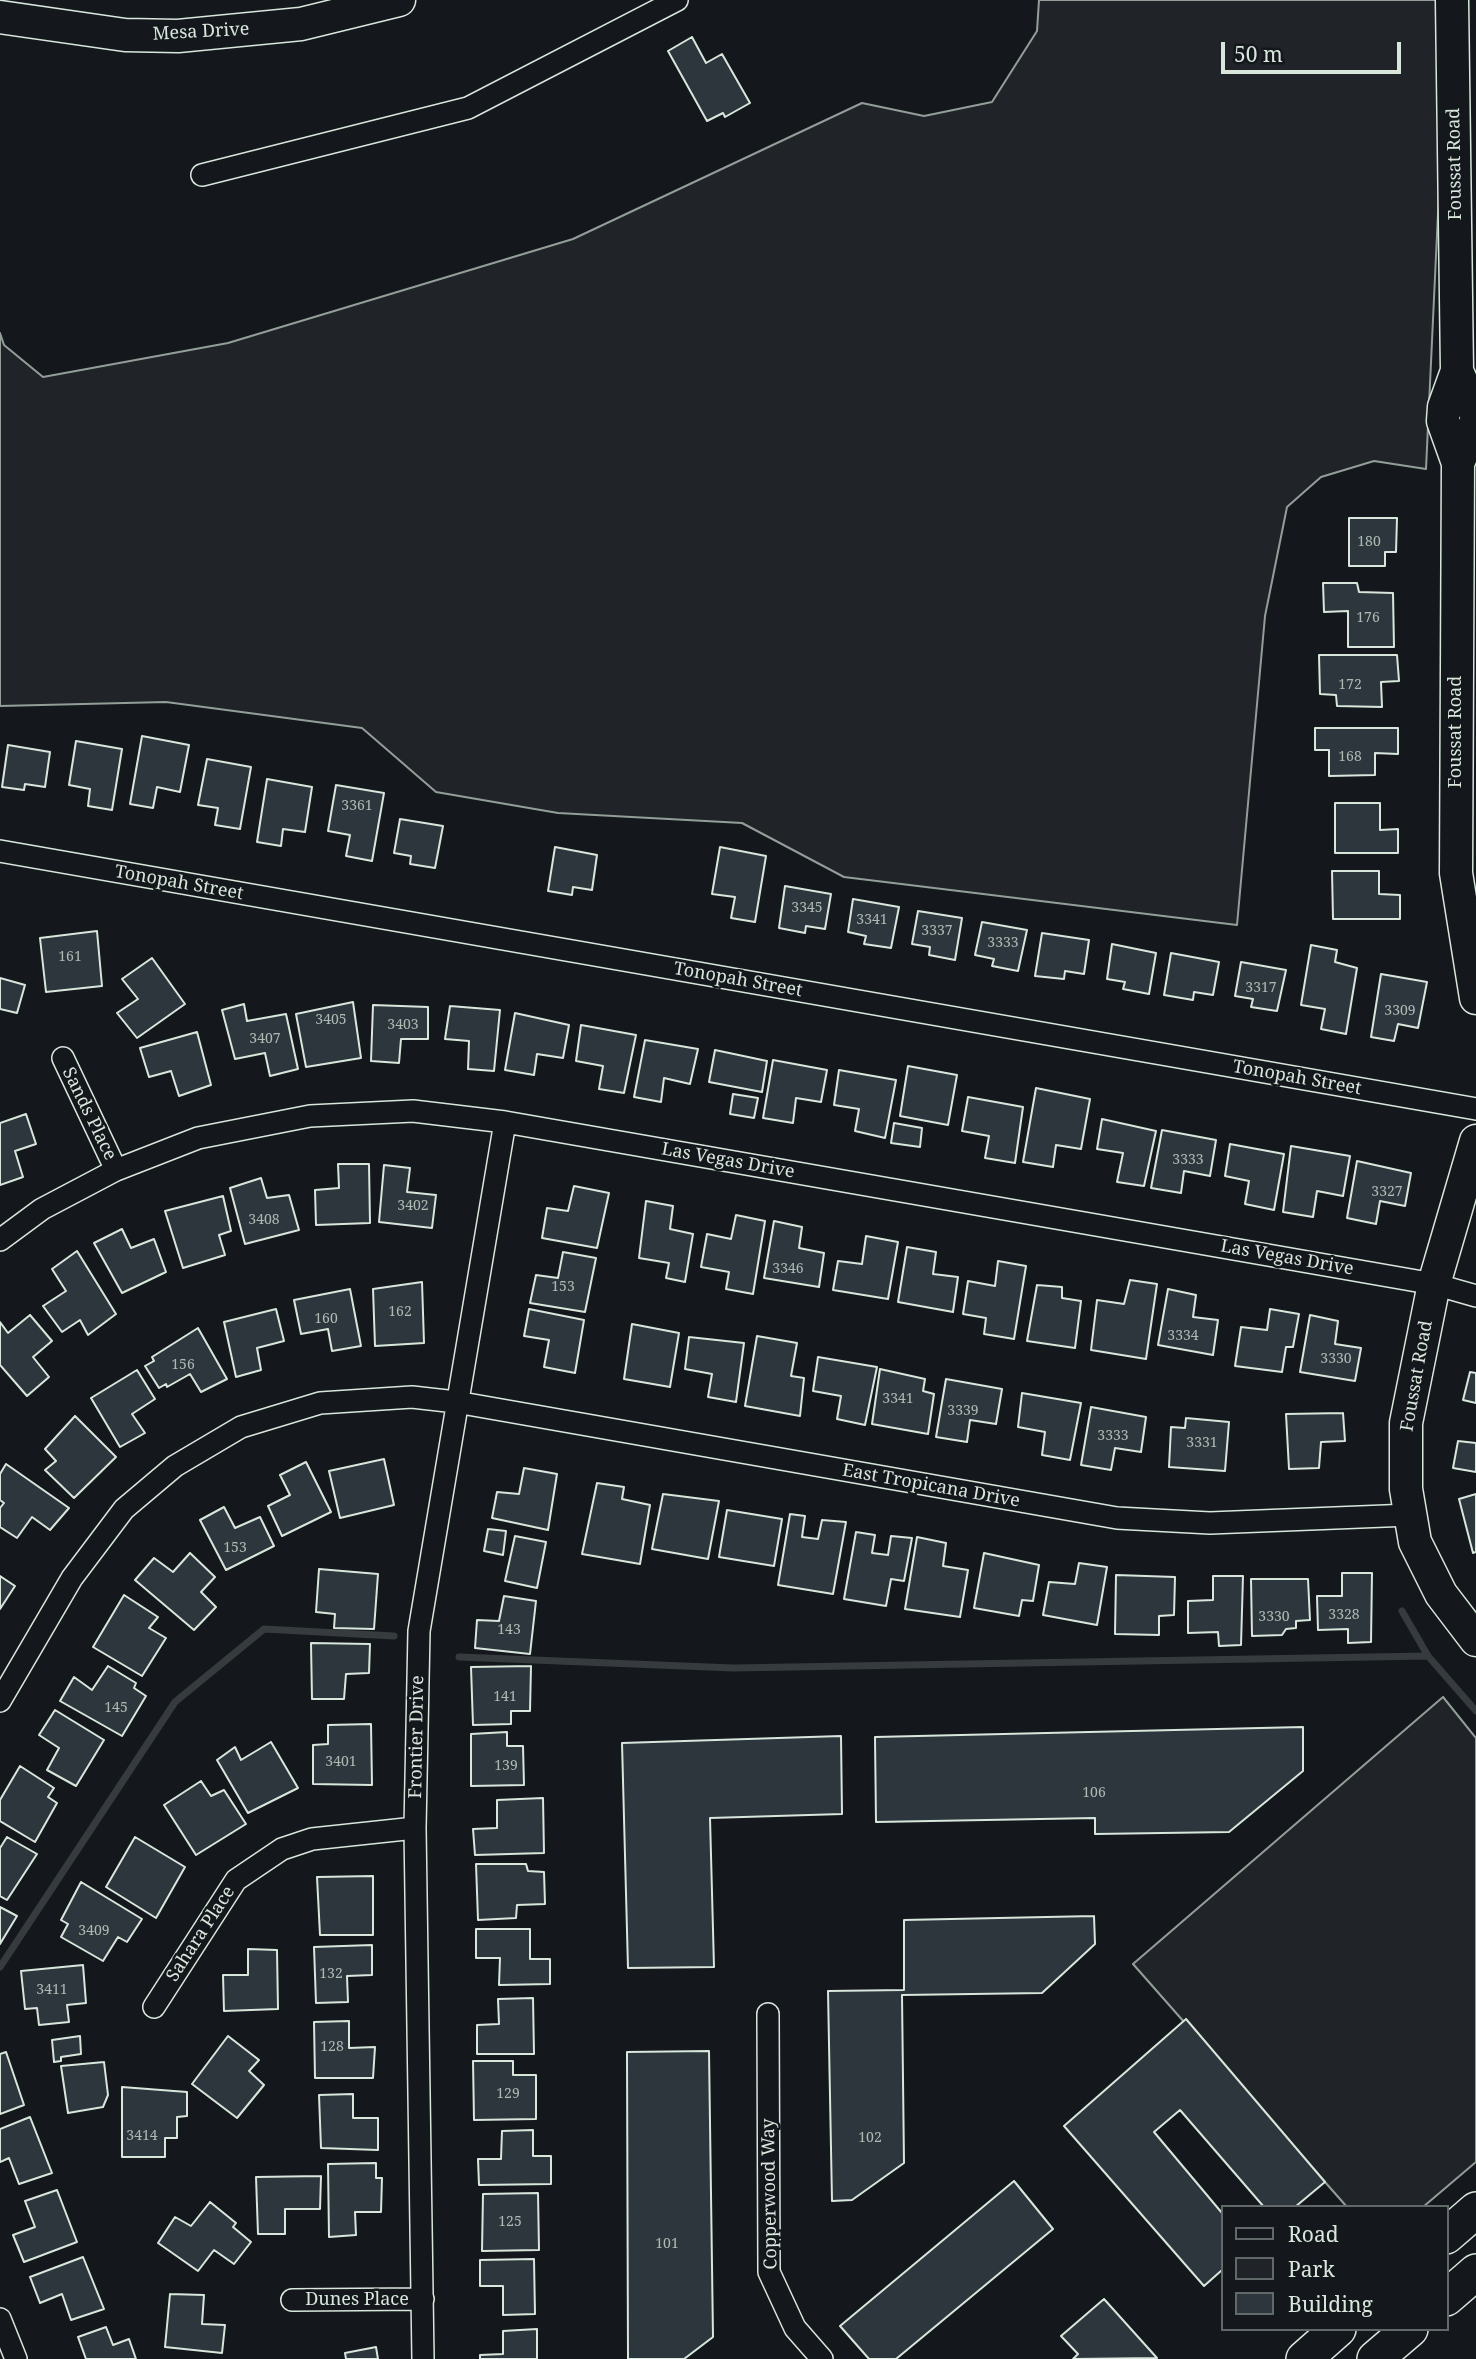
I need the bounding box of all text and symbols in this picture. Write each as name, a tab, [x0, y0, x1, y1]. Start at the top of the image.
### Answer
street label: Mesa Drive	[152, 19, 250, 45]
scale bar	[1224, 28, 1404, 72]
text: 50 m	[1234, 40, 1283, 68]
street label: Foussat Road	[1443, 108, 1467, 220]
house number: 180	[1357, 534, 1381, 550]
house number: 176	[1356, 610, 1380, 626]
street label: Foussat Road	[1445, 676, 1467, 788]
house number: 172	[1338, 677, 1362, 693]
house number: 168	[1338, 749, 1362, 765]
house number: 3361	[341, 798, 373, 814]
street label: Tonopah Street	[113, 861, 245, 905]
house number: 3345	[791, 900, 823, 916]
house number: 3341	[856, 912, 888, 928]
house number: 3337	[921, 923, 953, 939]
house number: 3333	[987, 935, 1019, 951]
house number: 161	[58, 949, 82, 965]
street label: Tonopah Street	[672, 958, 804, 1002]
house number: 3317	[1245, 980, 1277, 996]
house number: 3309	[1384, 1003, 1416, 1019]
house number: 3405	[315, 1012, 347, 1028]
house number: 3403	[387, 1017, 419, 1033]
house number: 3407	[249, 1031, 281, 1047]
street label: Tonopah Street	[1231, 1056, 1363, 1100]
street label: Sands Place	[57, 1064, 121, 1164]
street label: Las Vegas Drive	[660, 1139, 796, 1183]
house number: 3333	[1172, 1152, 1204, 1168]
house number: 3327	[1371, 1184, 1403, 1200]
house number: 3402	[397, 1198, 429, 1214]
house number: 3408	[248, 1212, 280, 1228]
street label: Las Vegas Drive	[1219, 1236, 1355, 1280]
house number: 3346	[772, 1261, 804, 1277]
house number: 153	[551, 1279, 575, 1295]
house number: 162	[388, 1304, 412, 1320]
house number: 160	[314, 1311, 338, 1327]
street label: Foussat Road	[1397, 1319, 1437, 1433]
house number: 3334	[1167, 1328, 1199, 1344]
house number: 3330	[1320, 1351, 1352, 1367]
house number: 156	[171, 1357, 195, 1373]
house number: 3341	[882, 1391, 914, 1407]
house number: 3339	[947, 1403, 979, 1419]
house number: 3333	[1097, 1428, 1129, 1444]
house number: 3331	[1186, 1435, 1218, 1451]
street label: East Tropicana Drive	[841, 1460, 1021, 1512]
house number: 153	[223, 1540, 247, 1556]
house number: 3328	[1328, 1607, 1360, 1623]
house number: 3330	[1258, 1609, 1290, 1625]
house number: 143	[497, 1622, 521, 1638]
street label: Frontier Drive	[405, 1675, 429, 1799]
house number: 141	[493, 1689, 517, 1705]
house number: 145	[104, 1700, 128, 1716]
house number: 3401	[325, 1754, 357, 1770]
house number: 139	[494, 1758, 518, 1774]
house number: 106	[1082, 1785, 1106, 1801]
street label: Sahara Place	[162, 1882, 240, 1986]
house number: 3409	[78, 1923, 110, 1939]
house number: 132	[319, 1966, 343, 1982]
house number: 3411	[36, 1982, 68, 1998]
house number: 128	[320, 2039, 344, 2055]
house number: 129	[496, 2086, 520, 2102]
street label: Copperwood Way	[758, 2118, 782, 2270]
house number: 3414	[126, 2128, 158, 2144]
house number: 102	[858, 2130, 882, 2146]
legend	[1220, 2205, 1448, 2331]
house number: 125	[498, 2214, 522, 2230]
text: Road	[1288, 2220, 1339, 2248]
house number: 101	[655, 2236, 679, 2252]
text: Park	[1288, 2255, 1335, 2283]
street label: Dunes Place	[305, 2289, 409, 2311]
text: Building	[1288, 2290, 1373, 2318]

